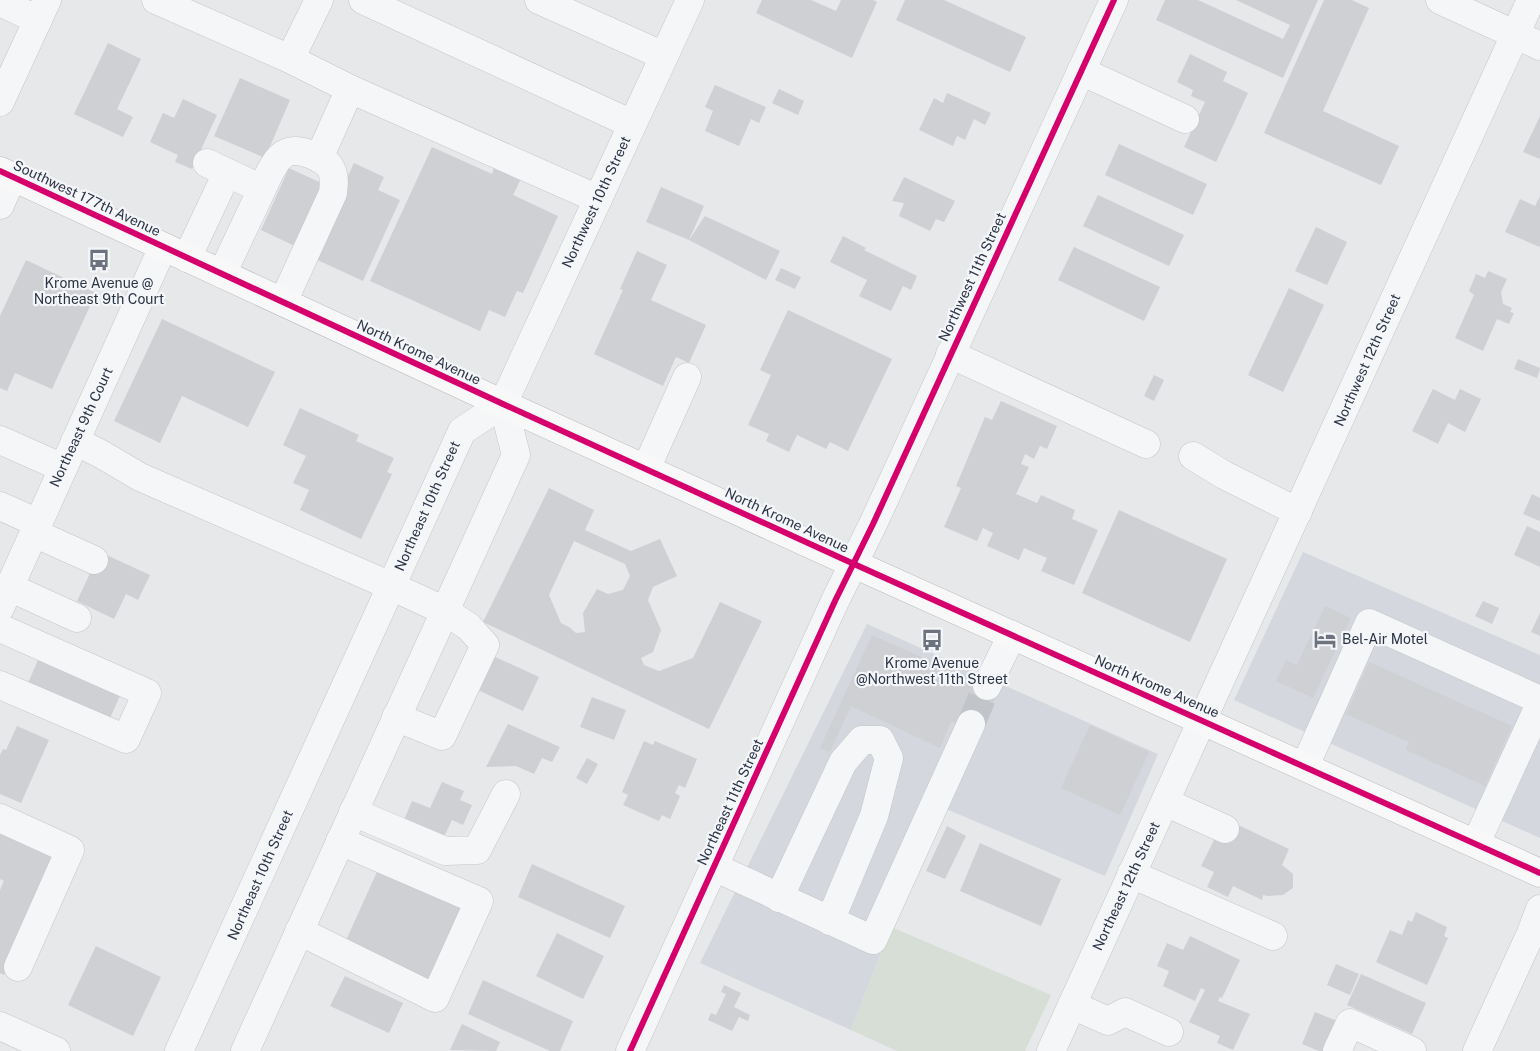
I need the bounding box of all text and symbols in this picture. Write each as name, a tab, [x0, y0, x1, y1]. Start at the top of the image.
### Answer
street label: Northwest 10th Street	[558, 134, 634, 270]
street label: Southwest 177th Avenue	[11, 157, 163, 239]
street label: Northwest 11th Street	[935, 210, 1009, 344]
bus stop icon: Krome Avenue @ Northeast 9th Court	[86, 247, 112, 273]
place label: Krome Avenue @ Northeast 9th Court	[34, 275, 164, 307]
street label: Northwest 12th Street	[1331, 291, 1403, 429]
street label: North Krome Avenue	[355, 316, 484, 388]
street label: Northeast 9th Court	[46, 364, 116, 490]
street label: Northeast 10th Street	[391, 439, 463, 573]
street label: North Krome Avenue	[723, 484, 852, 556]
hotel icon: Bel-Air Motel	[1312, 626, 1338, 652]
bus stop icon: Krome Avenue @Northwest 11th Street	[919, 627, 945, 653]
place label: Bel-Air Motel	[1342, 631, 1428, 647]
street label: North Krome Avenue	[1092, 651, 1222, 721]
place label: Krome Avenue @Northwest 11th Street	[856, 655, 1008, 687]
street label: Northeast 11th Street	[694, 736, 766, 868]
street label: Northeast 10th Street	[224, 808, 296, 942]
street label: Northeast 12th Street	[1089, 819, 1163, 953]

